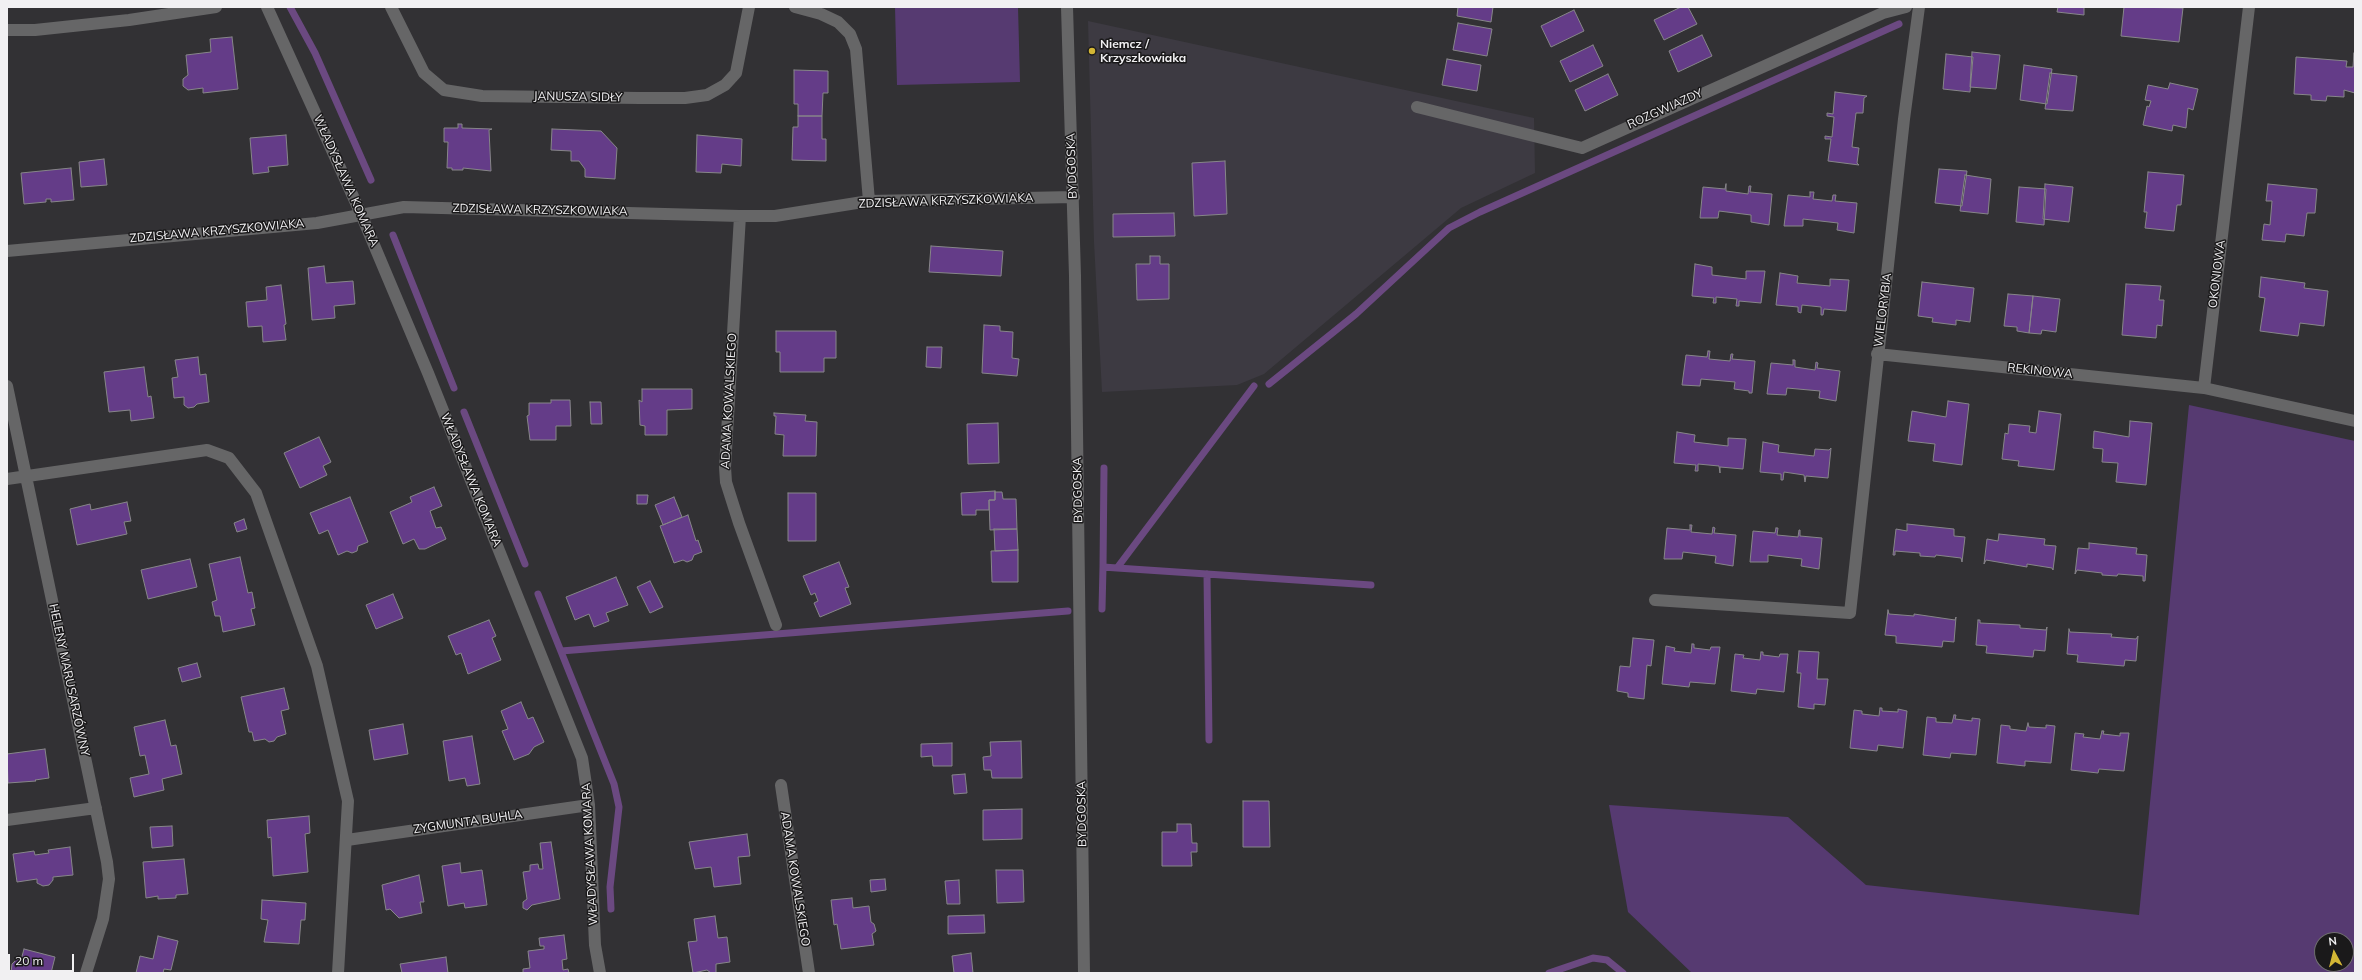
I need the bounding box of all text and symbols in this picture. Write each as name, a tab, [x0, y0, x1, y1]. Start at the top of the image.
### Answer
place label: Niemcz / Krzyszkowiaka	[1100, 37, 1186, 65]
marker: Niemcz / Krzyszkowiaka	[1087, 46, 1097, 56]
street label: ROZGWIAZDY	[1625, 86, 1705, 132]
street label: JANUSZA SIDŁY	[533, 89, 623, 105]
street label: WŁADYSŁAWA KOMARA	[310, 113, 382, 249]
street label: BYDGOSKA	[1064, 133, 1080, 199]
street label: ZDZISŁAWA KRZYSZKOWIAKA	[858, 191, 1034, 211]
street label: ZDZISŁAWA KRZYSZKOWIAKA	[452, 201, 628, 219]
street label: ZDZISŁAWA KRZYSZKOWIAKA	[129, 216, 305, 246]
street label: OKONIOWA	[2206, 239, 2228, 309]
street label: WIELORYBIA	[1871, 272, 1895, 348]
street label: ADAMA KOWALSKIEGO	[718, 333, 740, 469]
street label: REKINOWA	[2007, 360, 2073, 382]
street label: WŁADYSŁAWA KOMARA	[438, 411, 504, 549]
street label: BYDGOSKA	[1070, 457, 1086, 523]
street label: HELENY MARUSARZÓWNY	[46, 602, 92, 758]
street label: BYDGOSKA	[1074, 781, 1090, 847]
street label: WŁADYSŁAWA KOMARA	[579, 782, 601, 926]
street label: ZYGMUNTA BUHLA	[412, 807, 524, 837]
street label: ADAMA KOWALSKIEGO	[777, 811, 813, 947]
north arrow	[2314, 932, 2354, 972]
text: N	[2328, 934, 2338, 949]
scale bar	[10, 946, 76, 972]
text: 20 m	[15, 953, 43, 968]

